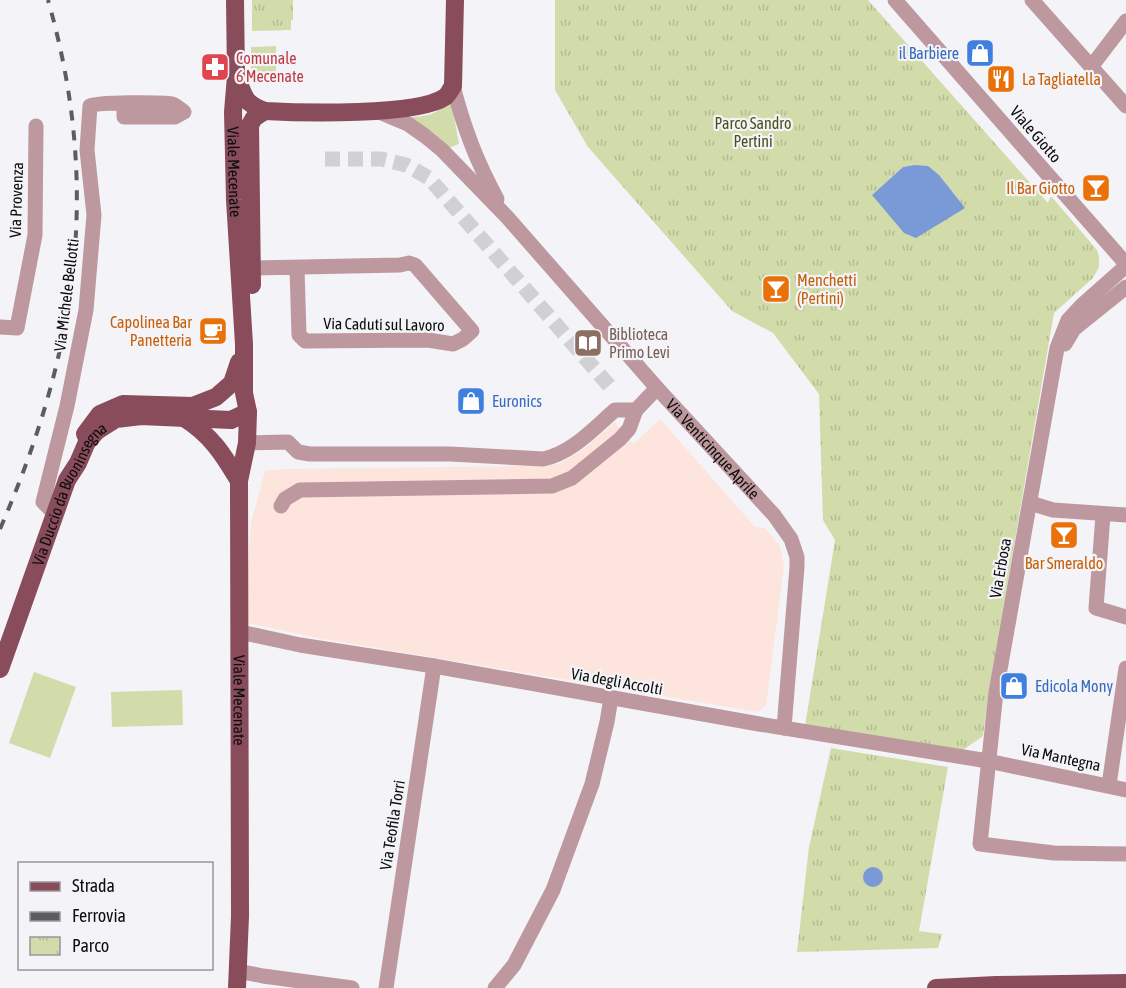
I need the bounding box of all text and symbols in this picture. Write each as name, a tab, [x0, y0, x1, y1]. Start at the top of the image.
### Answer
shop icon: il Barbiere	[964, 37, 996, 69]
place label: il Barbiere	[899, 44, 959, 62]
place label: Comunale 6 Mecenate	[236, 49, 304, 85]
pharmacy icon: Comunale 6 Mecenate	[199, 51, 231, 83]
restaurant icon: La Tagliatella	[985, 63, 1017, 95]
place label: La Tagliatella	[1022, 70, 1101, 89]
street label: Viale Giotto	[1007, 102, 1065, 166]
park label: Parco Sandro Pertini	[714, 114, 792, 150]
street label: Viale Mecenate	[224, 126, 245, 218]
street label: Via Provenza	[6, 162, 26, 238]
bar icon: Il Bar Giotto	[1080, 172, 1112, 204]
place label: Il Bar Giotto	[1006, 179, 1075, 197]
street label: Via Michele Bellotti	[50, 238, 82, 352]
place label: Menchetti (Pertini)	[797, 271, 857, 308]
bar icon: Menchetti (Pertini)	[760, 273, 792, 305]
place label: Capolinea Bar Panetteria	[110, 313, 192, 349]
street label: Via Caduti sul Lavoro	[323, 314, 445, 334]
cafe icon: Capolinea Bar Panetteria	[197, 315, 229, 347]
place label: Biblioteca Primo Levi	[609, 325, 670, 361]
library icon: Biblioteca Primo Levi	[572, 327, 604, 359]
shop icon: Euronics	[455, 385, 487, 417]
place label: Euronics	[492, 392, 542, 410]
street label: Via Venticinque Aprile	[663, 395, 763, 502]
street label: Via Duccio da Buoninsegna	[28, 418, 110, 568]
bar icon: Bar Smeraldo	[1048, 519, 1080, 551]
street label: Via Erbosa	[986, 536, 1014, 600]
place label: Bar Smeraldo	[1025, 554, 1103, 572]
street label: Viale Mecenate	[230, 655, 249, 746]
street label: Via degli Accolti	[570, 664, 664, 699]
shop icon: Edicola Mony	[998, 670, 1030, 702]
place label: Edicola Mony	[1035, 677, 1113, 696]
street label: Via Mantegna	[1019, 740, 1102, 775]
street label: Via Teofila Torri	[376, 779, 408, 871]
legend	[18, 862, 213, 970]
text: Strada	[72, 875, 115, 896]
text: Ferrovia	[72, 905, 126, 926]
text: Parco	[72, 935, 109, 956]

